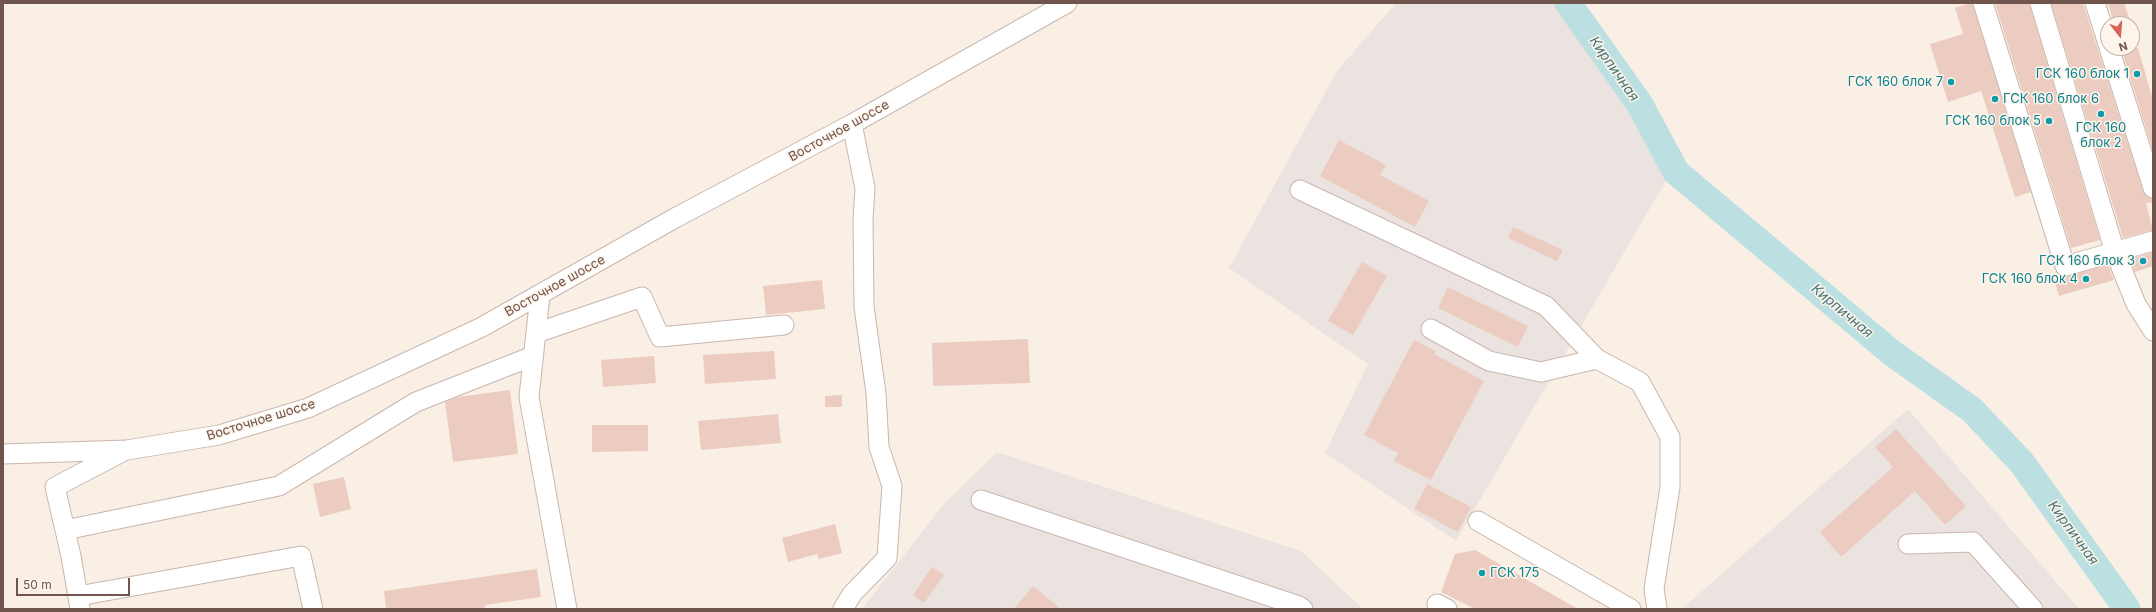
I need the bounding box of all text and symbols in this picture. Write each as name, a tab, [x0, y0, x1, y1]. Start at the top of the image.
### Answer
north arrow	[2100, 16, 2140, 56]
water label: Кирпичная	[1585, 33, 1643, 105]
text: N	[2117, 39, 2129, 54]
place label: ГСК 160 блок 1	[2036, 66, 2129, 82]
marker: ГСК 160 блок 1	[2132, 69, 2142, 79]
place label: ГСК 160 блок 7	[1848, 74, 1943, 90]
marker: ГСК 160 блок 7	[1946, 77, 1956, 87]
place label: ГСК 160 блок 6	[2003, 91, 2099, 107]
marker: ГСК 160 блок 6	[1990, 94, 2000, 104]
street label: Восточное шоссе	[786, 97, 892, 165]
marker: ГСК 160 блок 2	[2096, 109, 2106, 119]
place label: ГСК 160 блок 5	[1945, 113, 2041, 129]
marker: ГСК 160 блок 5	[2044, 116, 2054, 126]
place label: ГСК 160 блок 2	[2076, 120, 2126, 151]
street label: Восточное шоссе	[502, 252, 608, 320]
place label: ГСК 160 блок 3	[2039, 253, 2135, 269]
marker: ГСК 160 блок 3	[2138, 256, 2148, 266]
place label: ГСК 160 блок 4	[1982, 271, 2078, 287]
marker: ГСК 160 блок 4	[2081, 274, 2091, 284]
water label: Кирпичная	[1808, 280, 1876, 342]
street label: Восточное шоссе	[205, 396, 317, 444]
water label: Кирпичная	[2044, 498, 2102, 568]
place label: ГСК 175	[1490, 565, 1539, 581]
marker: ГСК 175	[1477, 568, 1487, 578]
scale bar	[18, 570, 132, 596]
text: 50 m	[23, 577, 52, 592]

